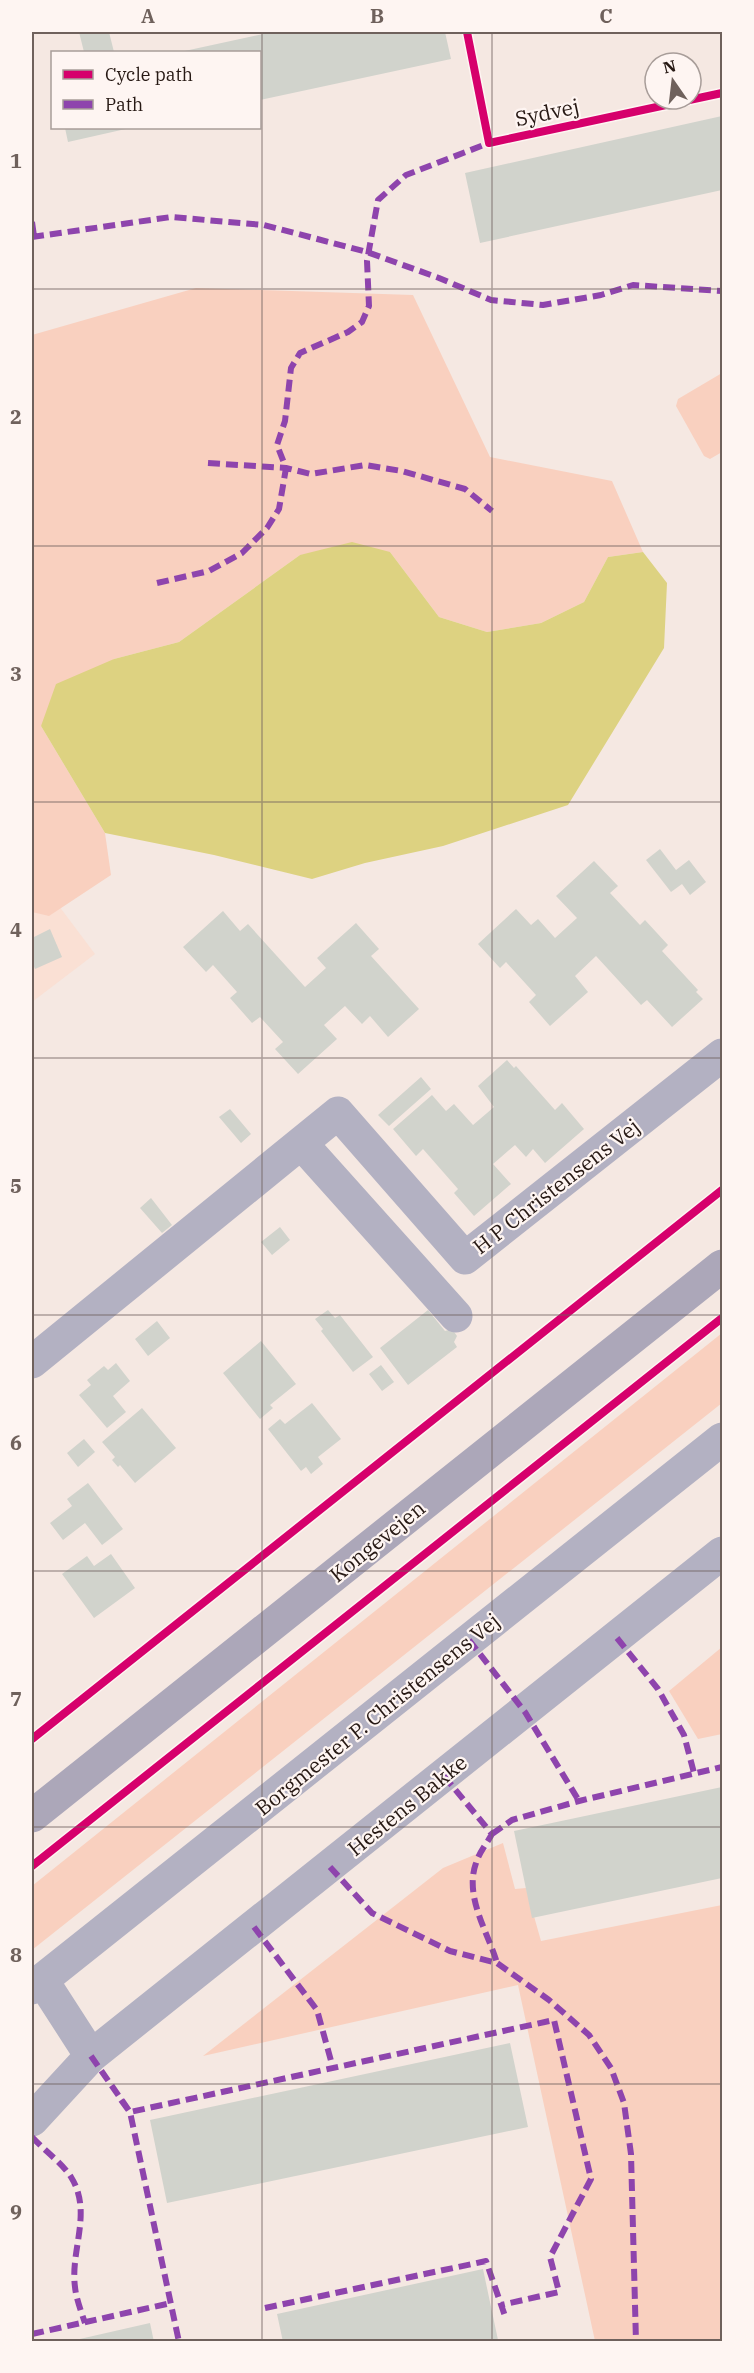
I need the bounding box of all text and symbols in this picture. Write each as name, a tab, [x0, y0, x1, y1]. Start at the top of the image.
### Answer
text: A	[141, 2, 155, 29]
text: B	[370, 2, 384, 29]
text: C	[599, 2, 613, 29]
legend	[51, 51, 261, 129]
north arrow	[643, 51, 703, 111]
text: N	[661, 55, 678, 78]
text: Cycle path	[105, 63, 193, 86]
street label: Sydvej	[512, 92, 582, 132]
text: Path	[105, 93, 143, 116]
text: 1	[10, 147, 22, 174]
text: 2	[10, 403, 22, 430]
text: 3	[10, 660, 22, 687]
text: 4	[10, 916, 22, 943]
street label: H P Christensens Vej	[467, 1112, 645, 1260]
text: 5	[10, 1172, 22, 1199]
text: 6	[10, 1429, 22, 1456]
street label: Kongevejen	[323, 1494, 431, 1588]
street label: Borgmester P. Christensens Vej	[249, 1607, 505, 1821]
text: 7	[10, 1685, 22, 1712]
street label: Hestens Bakke	[341, 1748, 473, 1862]
text: 8	[10, 1941, 22, 1968]
text: 9	[10, 2198, 22, 2225]

